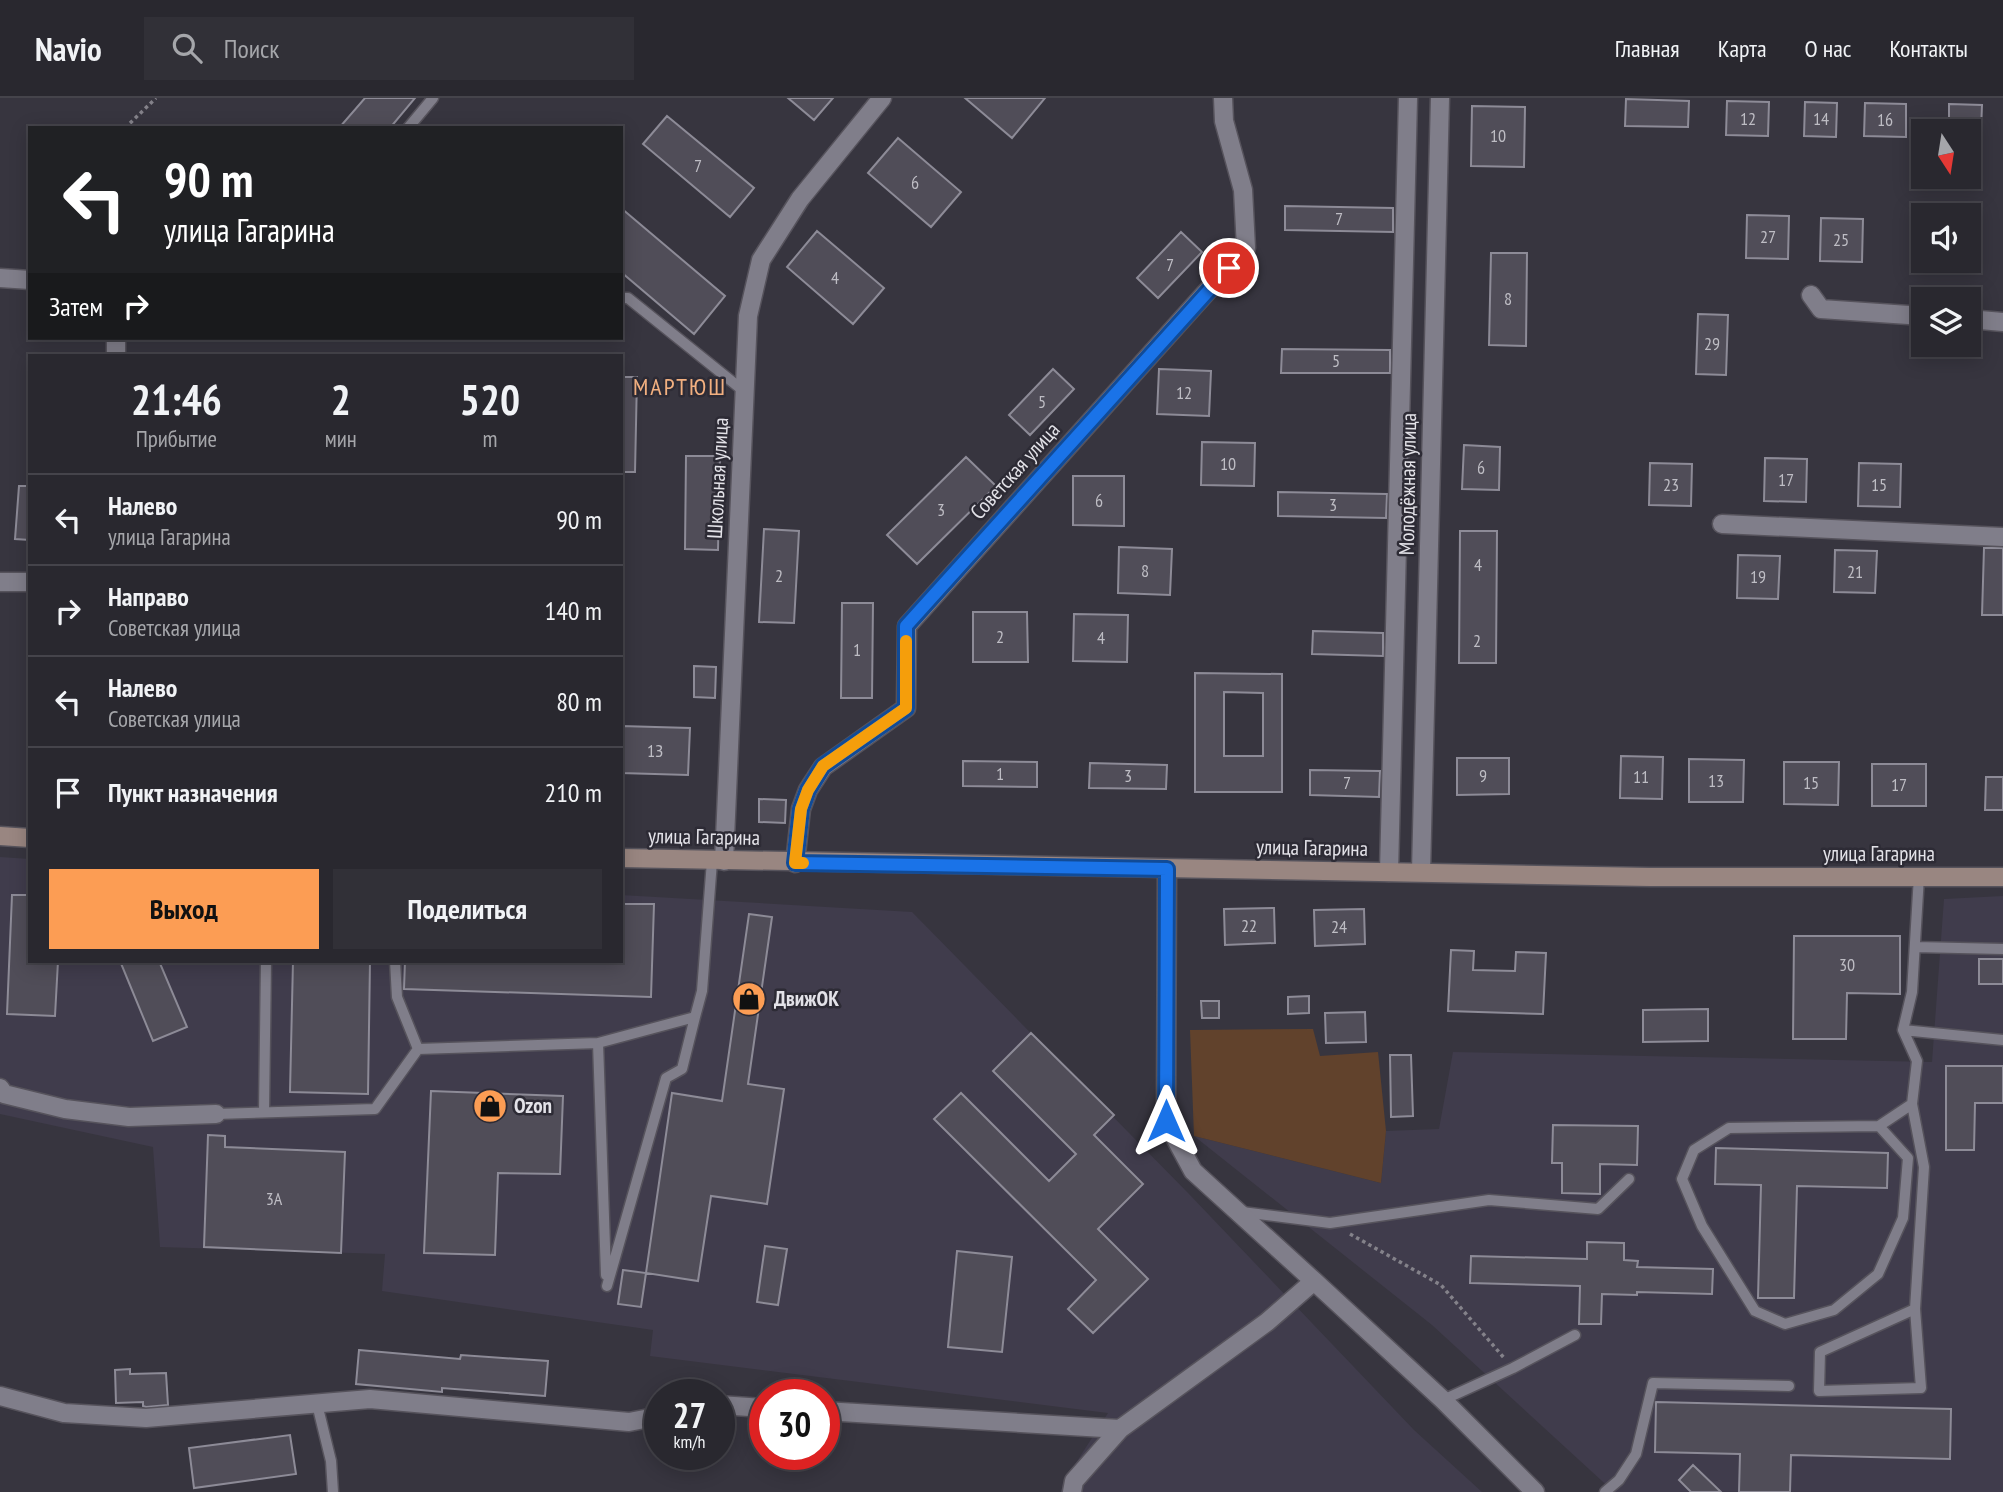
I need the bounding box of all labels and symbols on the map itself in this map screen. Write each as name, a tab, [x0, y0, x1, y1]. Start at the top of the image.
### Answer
house number: 12	[1740, 107, 1756, 130]
house number: 14	[1813, 107, 1829, 130]
house number: 16	[1877, 108, 1893, 131]
north arrow	[1911, 119, 1981, 189]
house number: 10	[1490, 124, 1506, 147]
house number: 7	[694, 154, 702, 177]
house number: 6	[911, 171, 919, 194]
house number: 7	[1335, 207, 1343, 230]
house number: 27	[1760, 225, 1776, 248]
house number: 25	[1833, 228, 1849, 251]
pin	[1199, 238, 1259, 298]
house number: 7	[1166, 253, 1174, 276]
house number: 4	[831, 266, 839, 289]
house number: 8	[1504, 287, 1512, 310]
house number: 29	[1704, 332, 1720, 355]
house number: 5	[1332, 349, 1340, 372]
district label: МАРТЮШ	[633, 371, 727, 402]
house number: 12	[1176, 381, 1192, 404]
house number: 5	[1038, 390, 1046, 413]
street label: Молодёжная улица	[1393, 413, 1422, 555]
street label: Школьная улица	[701, 417, 734, 539]
street label: Советская улица	[964, 417, 1065, 525]
house number: 10	[1220, 452, 1236, 475]
house number: 6	[1477, 456, 1485, 479]
house number: 17	[1778, 468, 1794, 491]
house number: 23	[1663, 473, 1679, 496]
house number: 15	[1871, 473, 1887, 496]
house number: 6	[1095, 489, 1103, 512]
house number: 3	[1329, 493, 1337, 516]
house number: 3	[937, 498, 945, 521]
house number: 4	[1474, 553, 1482, 576]
house number: 8	[1141, 559, 1149, 582]
house number: 21	[1847, 560, 1863, 583]
house number: 2	[775, 564, 783, 587]
house number: 19	[1750, 565, 1766, 588]
house number: 2	[996, 625, 1004, 648]
house number: 4	[1097, 626, 1105, 649]
house number: 2	[1473, 629, 1481, 652]
house number: 1	[853, 638, 861, 661]
house number: 1З	[647, 739, 663, 762]
house number: 1	[996, 762, 1004, 785]
house number: 3	[1124, 764, 1132, 787]
house number: 9	[1479, 764, 1487, 787]
house number: 11	[1633, 765, 1649, 788]
house number: 13	[1708, 769, 1724, 792]
house number: 7	[1343, 771, 1351, 794]
house number: 15	[1803, 771, 1819, 794]
house number: 17	[1891, 773, 1907, 796]
street label: улица Гагарина	[648, 822, 760, 851]
street label: улица Гагарина	[1256, 833, 1368, 862]
street label: улица Гагарина	[1823, 840, 1935, 867]
house number: 22	[1241, 914, 1257, 937]
house number: 24	[1331, 915, 1347, 938]
house number: 30	[1839, 953, 1855, 976]
shop icon: ДвижОК	[730, 980, 768, 1018]
place label: ДвижОК	[774, 985, 839, 1012]
position arrow	[1129, 1084, 1203, 1158]
shop icon: Ozon	[471, 1087, 509, 1125]
place label: Ozon	[514, 1092, 552, 1119]
house number: 3А	[266, 1187, 283, 1210]
speed limit sign: 30	[749, 1379, 840, 1470]

